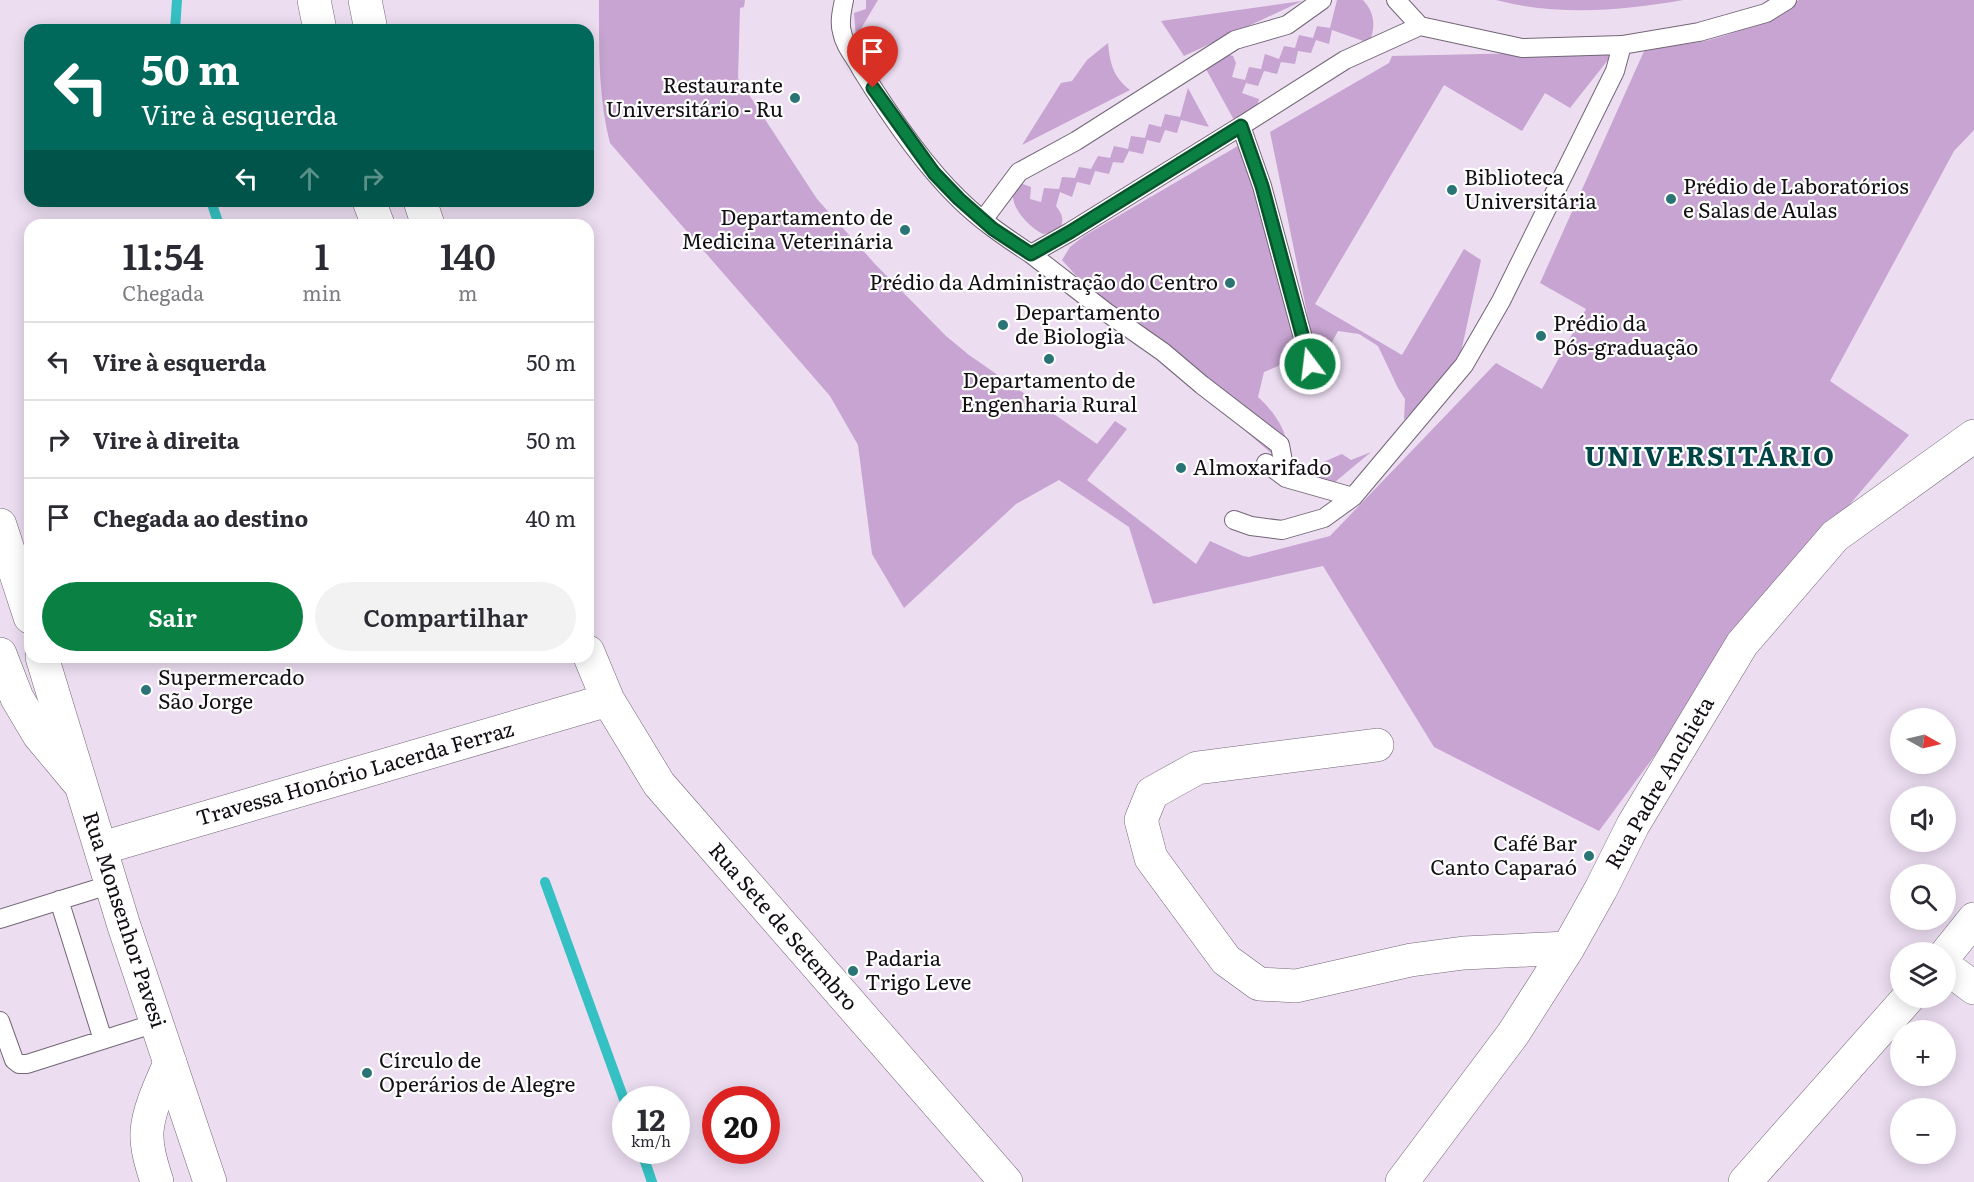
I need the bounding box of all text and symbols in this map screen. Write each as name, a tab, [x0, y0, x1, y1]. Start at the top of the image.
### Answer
pin	[847, 26, 898, 88]
icon: arrive	[856, 35, 889, 68]
text: 50 m	[141, 36, 240, 98]
icon: left	[42, 48, 120, 126]
place label: Restaurante Universitário - Ru	[606, 68, 783, 123]
marker: Restaurante Universitário - Ru	[788, 91, 802, 105]
text: Vire à esquerda	[141, 93, 338, 133]
place label: Biblioteca Universitária	[1464, 160, 1598, 215]
icon: left	[230, 162, 263, 195]
icon: ahead	[293, 162, 326, 195]
icon: right	[356, 162, 389, 195]
place label: Prédio de Laboratórios e Salas de Aulas	[1683, 169, 1909, 224]
marker: Biblioteca Universitária	[1445, 183, 1459, 197]
marker: Prédio de Laboratórios e Salas de Aulas	[1664, 192, 1678, 206]
place label: Departamento de Medicina Veterinária	[681, 200, 894, 255]
marker: Departamento de Medicina Veterinária	[898, 223, 912, 237]
text: 11:54	[122, 228, 204, 281]
text: 1	[315, 228, 329, 281]
text: 140	[440, 228, 496, 281]
place label: Prédio da Administração do Centro	[869, 265, 1218, 296]
marker: Prédio da Administração do Centro	[1223, 276, 1237, 290]
text: Chegada	[122, 277, 204, 307]
text: min	[302, 277, 342, 307]
text: m	[458, 277, 477, 307]
place label: Departamento de Biologia	[1015, 295, 1160, 350]
place label: Prédio da Pós-graduação	[1553, 306, 1698, 361]
marker: Departamento de Biologia	[996, 318, 1010, 332]
marker: Prédio da Pós-graduação	[1534, 329, 1548, 343]
position arrow	[1278, 332, 1342, 396]
icon: left	[42, 345, 75, 378]
text: Vire à esquerda	[93, 345, 266, 378]
text: 50 m	[526, 345, 576, 378]
marker: Departamento de Engenharia Rural	[1042, 352, 1056, 366]
place label: Departamento de Engenharia Rural	[961, 363, 1137, 418]
icon: right	[42, 423, 75, 456]
text: Vire à direita	[93, 423, 240, 456]
text: 50 m	[526, 423, 576, 456]
district label: UNIVERSITÁRIO	[1584, 434, 1836, 474]
place label: Almoxarifado	[1193, 450, 1332, 481]
marker: Almoxarifado	[1174, 461, 1188, 475]
icon: arrive	[42, 501, 75, 534]
text: Chegada ao destino	[93, 501, 308, 534]
text: 40 m	[525, 501, 576, 534]
button: Sair	[42, 582, 303, 651]
button: Compartilhar	[315, 582, 576, 651]
place label: Supermercado São Jorge	[158, 660, 305, 715]
marker: Supermercado São Jorge	[139, 683, 153, 697]
street label: Rua Padre Anchieta	[1596, 689, 1720, 874]
north arrow	[1890, 708, 1956, 774]
map controls	[1890, 708, 1956, 1164]
street label: Travessa Honório Lacerda Ferraz	[192, 711, 517, 832]
button: sound	[1890, 786, 1956, 852]
street label: Rua Monsenhor Pavesi	[77, 807, 176, 1031]
place label: Café Bar Canto Caparaó	[1430, 826, 1577, 881]
street label: Rua Sete de Setembro	[703, 834, 867, 1016]
marker: Café Bar Canto Caparaó	[1582, 849, 1596, 863]
button: search	[1890, 864, 1956, 930]
place label: Padaria Trigo Leve	[865, 941, 972, 996]
button: layers	[1890, 942, 1956, 1008]
marker: Padaria Trigo Leve	[846, 964, 860, 978]
button: +	[1890, 1020, 1956, 1086]
place label: Círculo de Operários de Alegre	[379, 1043, 576, 1098]
marker: Círculo de Operários de Alegre	[360, 1066, 374, 1080]
speed limit sign: 20	[702, 1086, 780, 1164]
text: 12	[637, 1096, 665, 1140]
button: −	[1890, 1098, 1956, 1164]
text: km/h	[631, 1129, 671, 1152]

